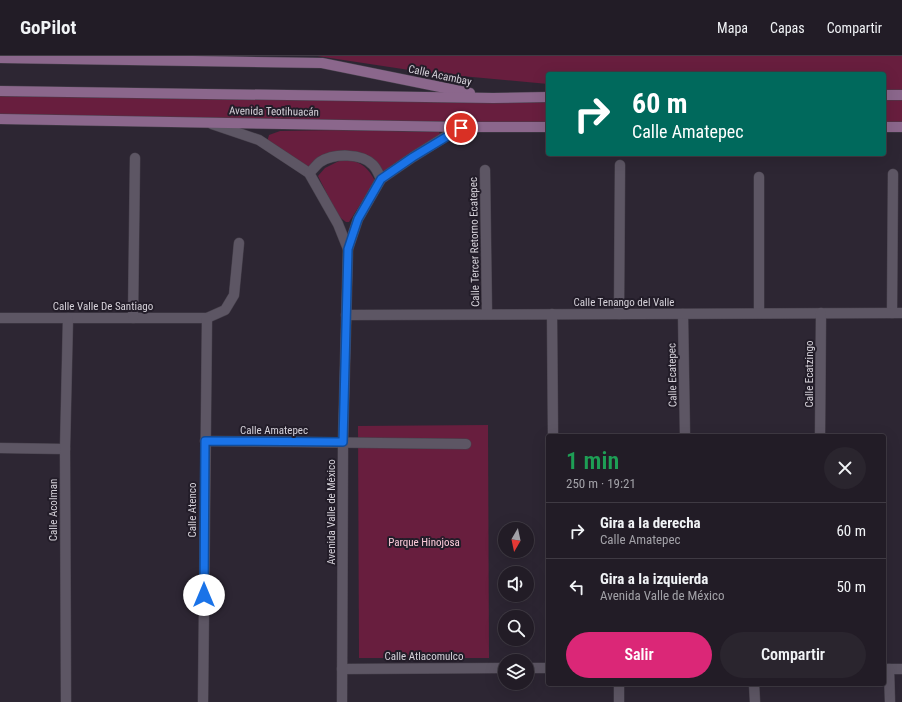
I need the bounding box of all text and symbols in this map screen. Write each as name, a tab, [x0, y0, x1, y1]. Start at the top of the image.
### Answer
text: GoPilot	[20, 16, 76, 39]
text: Mapa	[717, 20, 748, 36]
text: Capas	[770, 20, 805, 36]
text: Compartir	[827, 20, 882, 36]
street label: Calle Acambay	[407, 62, 473, 89]
text: 60 m	[632, 87, 688, 120]
icon: right	[566, 88, 618, 140]
street label: Avenida Teotihuacán	[229, 104, 319, 119]
pin	[444, 111, 478, 145]
icon: arrive	[450, 117, 472, 139]
text: Calle Amatepec	[632, 121, 744, 142]
street label: Calle Tercer Retorno Ecatepec	[467, 177, 482, 307]
street label: Calle Tenango del Valle	[574, 296, 674, 309]
street label: Calle Valle De Santiago	[53, 300, 154, 313]
street label: Calle Ecatzingo	[803, 340, 816, 407]
street label: Calle Ecatepec	[665, 343, 680, 407]
street label: Calle Amatepec	[240, 424, 308, 437]
text: 1 min	[566, 447, 619, 475]
button: close	[824, 447, 866, 489]
street label: Avenida Valle de México	[325, 459, 338, 565]
text: 250 m · 19:21	[566, 476, 636, 491]
street label: Calle Acolman	[47, 479, 60, 541]
street label: Calle Atenco	[186, 482, 199, 537]
text: Gira a la derecha	[600, 514, 701, 532]
icon: right	[566, 520, 588, 542]
north arrow	[498, 522, 534, 558]
map controls	[498, 522, 534, 690]
text: 60 m	[836, 522, 866, 540]
text: Calle Amatepec	[600, 532, 681, 547]
park label: Parque Hinojosa	[388, 536, 460, 549]
button: sound	[498, 566, 534, 602]
text: Gira a la izquierda	[600, 570, 708, 588]
position arrow	[183, 574, 225, 616]
icon: left	[566, 576, 588, 598]
text: 50 m	[836, 578, 866, 596]
text: Avenida Valle de México	[600, 588, 725, 603]
button: search	[498, 610, 534, 646]
button: Salir	[566, 632, 712, 678]
button: Compartir	[720, 632, 866, 678]
street label: Calle Atlacomulco	[385, 650, 464, 663]
button: layers	[498, 654, 534, 690]

